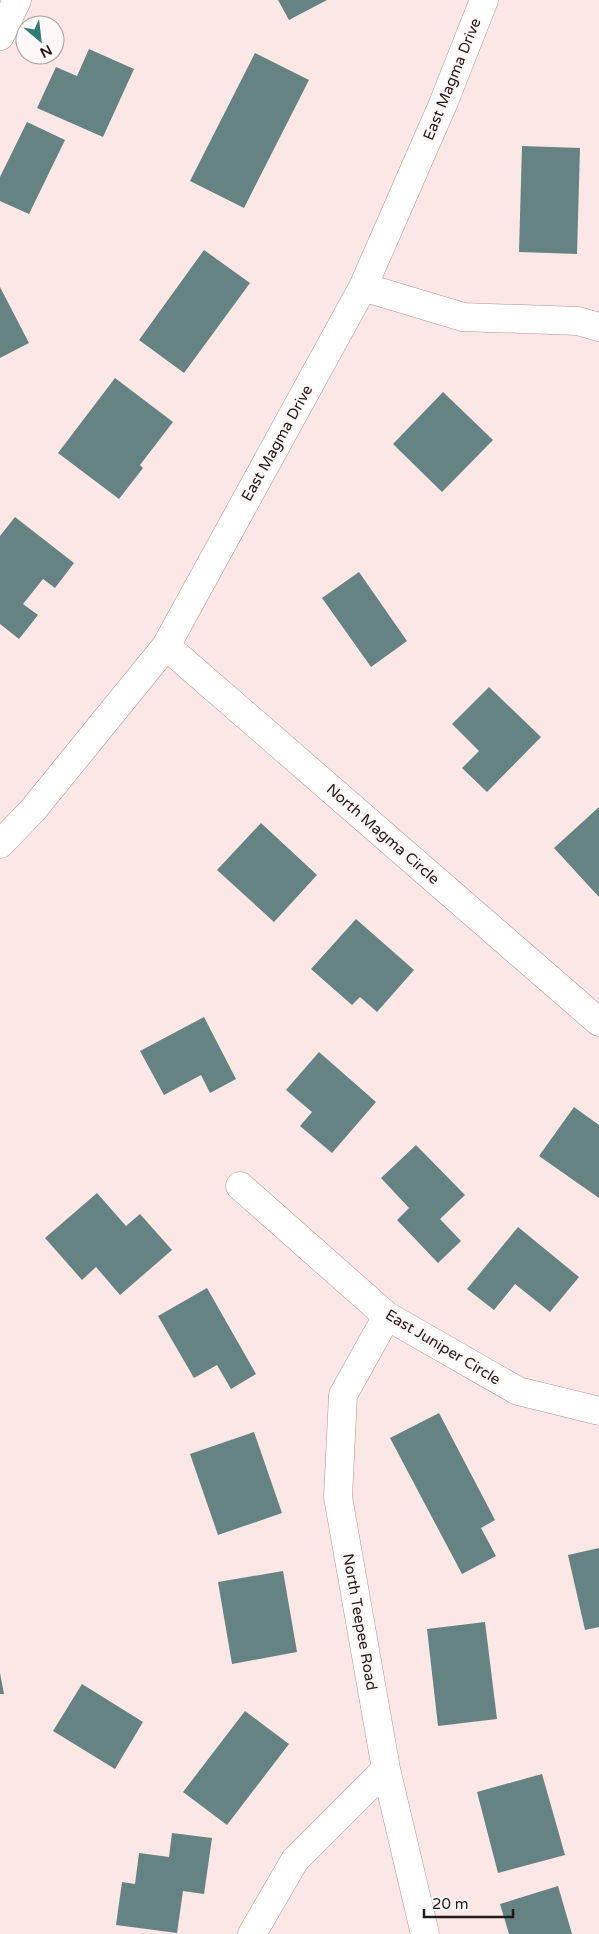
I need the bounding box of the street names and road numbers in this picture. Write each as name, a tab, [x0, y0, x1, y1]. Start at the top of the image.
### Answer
street label: East Magma Drive	[419, 15, 485, 143]
street label: East Magma Drive	[238, 382, 316, 504]
street label: North Magma Circle	[323, 780, 443, 888]
street label: East Juniper Circle	[382, 1306, 504, 1388]
street label: North Teepee Road	[339, 1552, 381, 1692]

